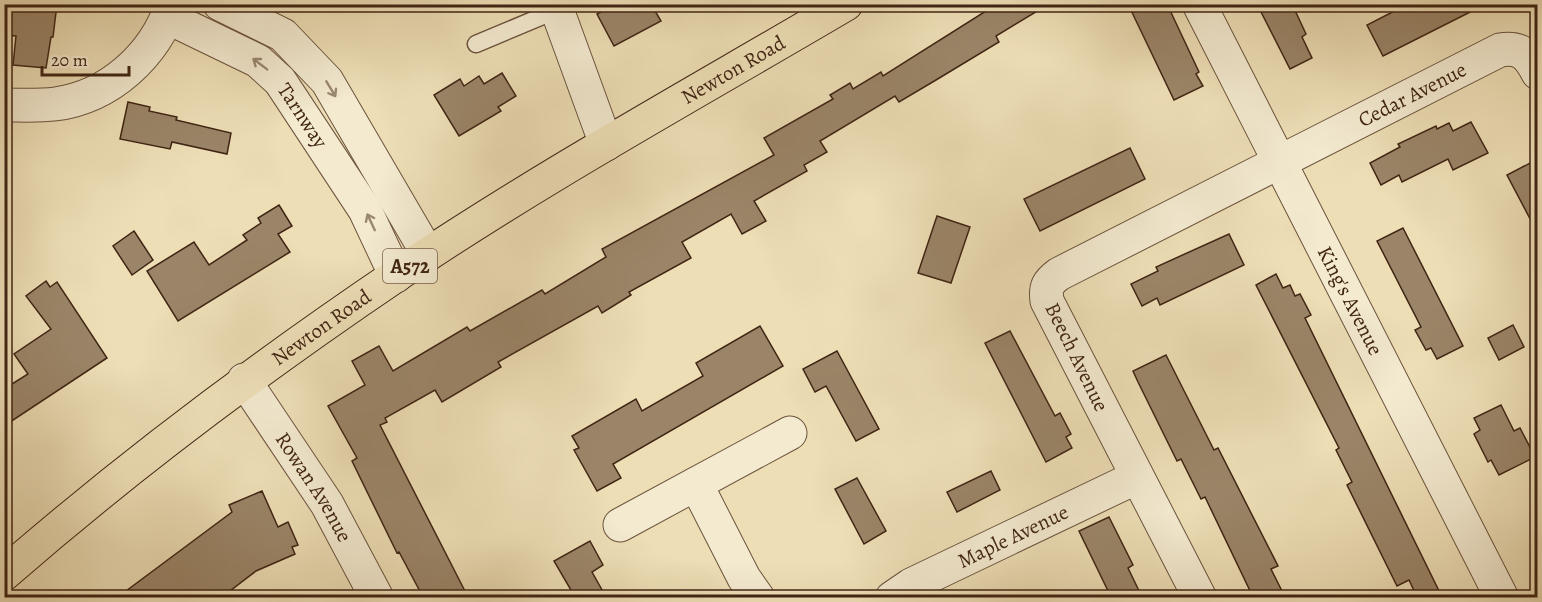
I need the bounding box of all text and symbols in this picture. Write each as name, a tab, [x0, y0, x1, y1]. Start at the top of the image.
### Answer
street label: Newton Road	[676, 28, 791, 111]
scale bar	[42, 39, 129, 77]
text: 20 m	[51, 48, 88, 72]
street label: Cedar Avenue	[1353, 55, 1471, 134]
one-way arrow	[253, 57, 269, 70]
street label: Tarnway	[271, 77, 335, 154]
one-way arrow	[326, 80, 338, 97]
one-way arrow	[365, 214, 376, 232]
street label: King's Avenue	[1311, 241, 1390, 360]
road number: A572	[383, 249, 437, 283]
street label: Newton Road	[266, 282, 377, 372]
street label: Beech Avenue	[1039, 298, 1115, 416]
street label: Rowan Avenue	[269, 427, 359, 547]
street label: Maple Avenue	[953, 498, 1073, 575]

